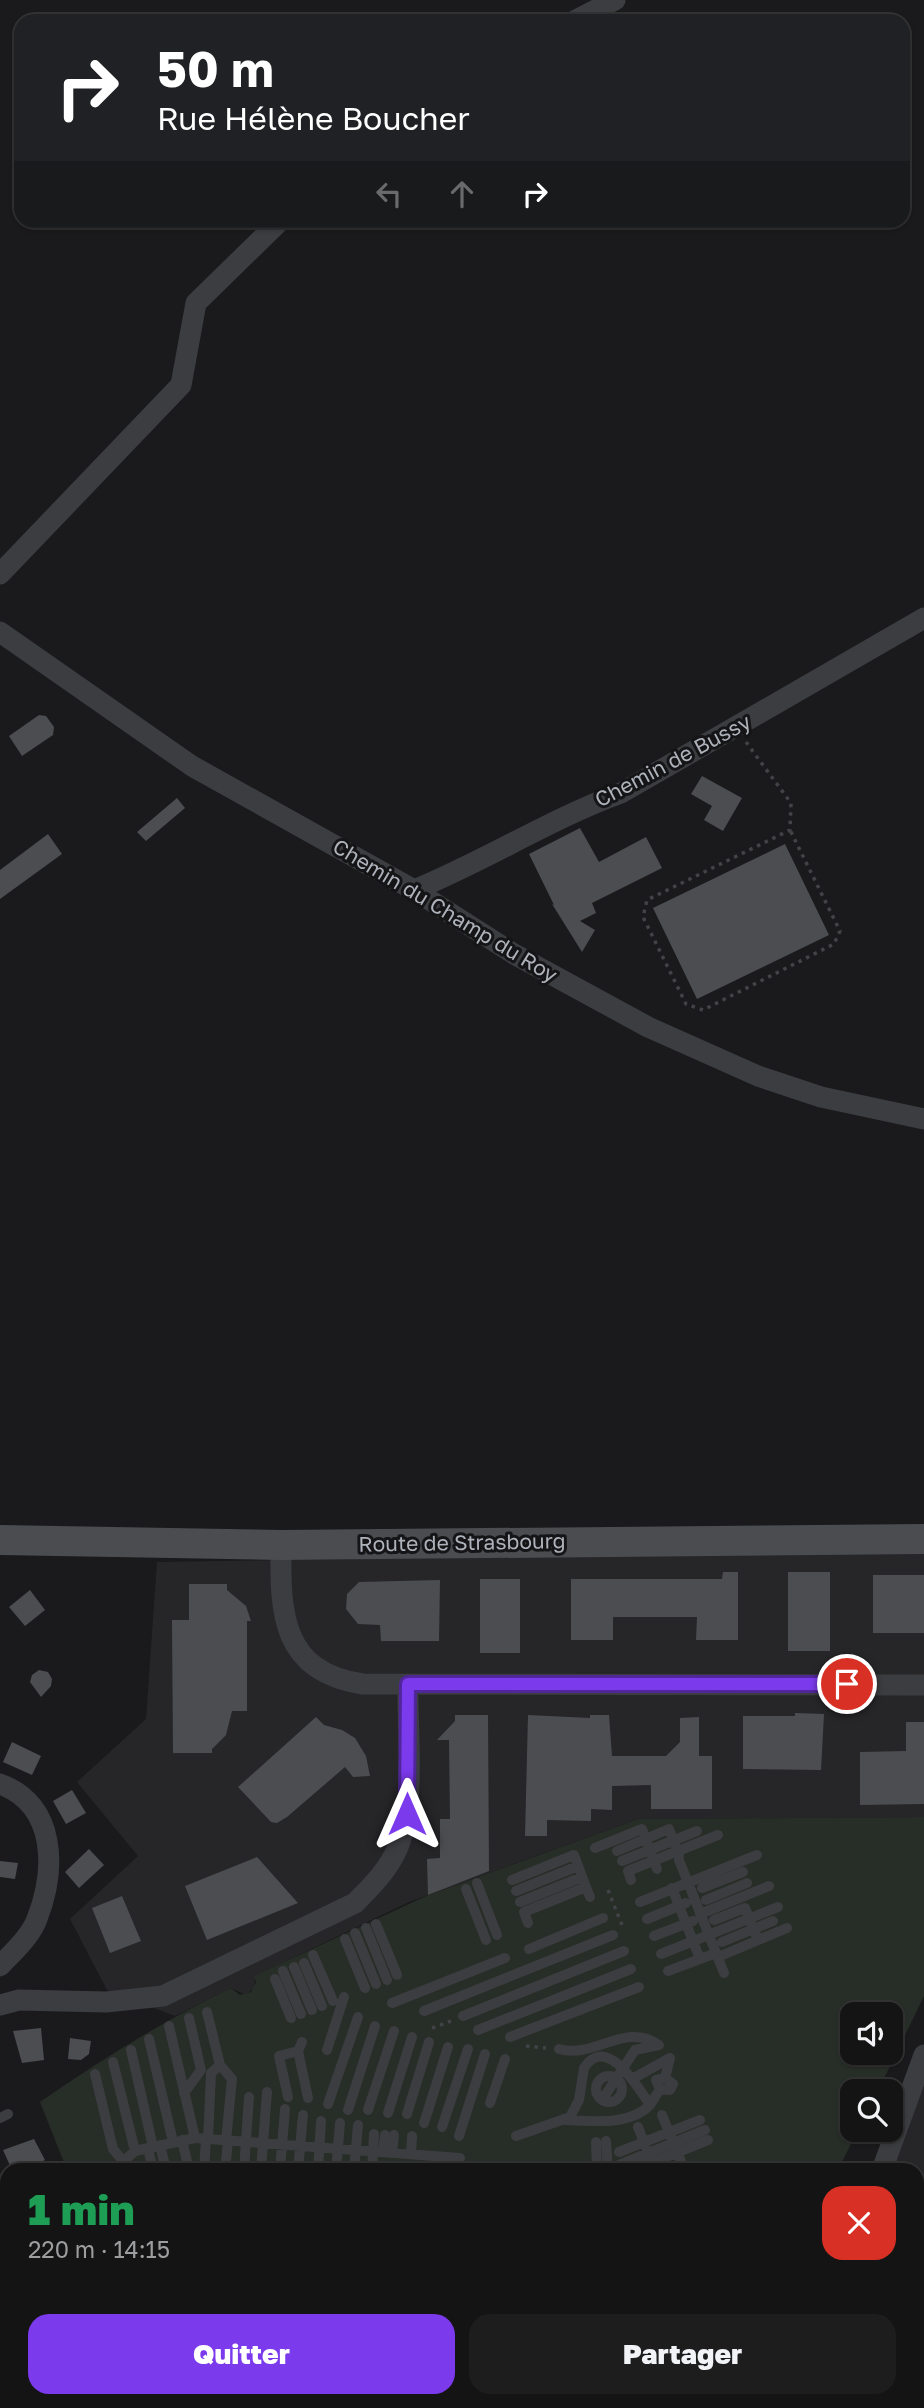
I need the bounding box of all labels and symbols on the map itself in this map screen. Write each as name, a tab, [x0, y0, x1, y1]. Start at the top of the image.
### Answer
street label: Chemin de Bussy	[590, 708, 755, 812]
street label: Chemin du Champ du Roy	[329, 833, 563, 988]
street label: Route de Strasbourg	[358, 1527, 566, 1557]
pin	[817, 1654, 877, 1714]
position arrow	[370, 1777, 444, 1851]

